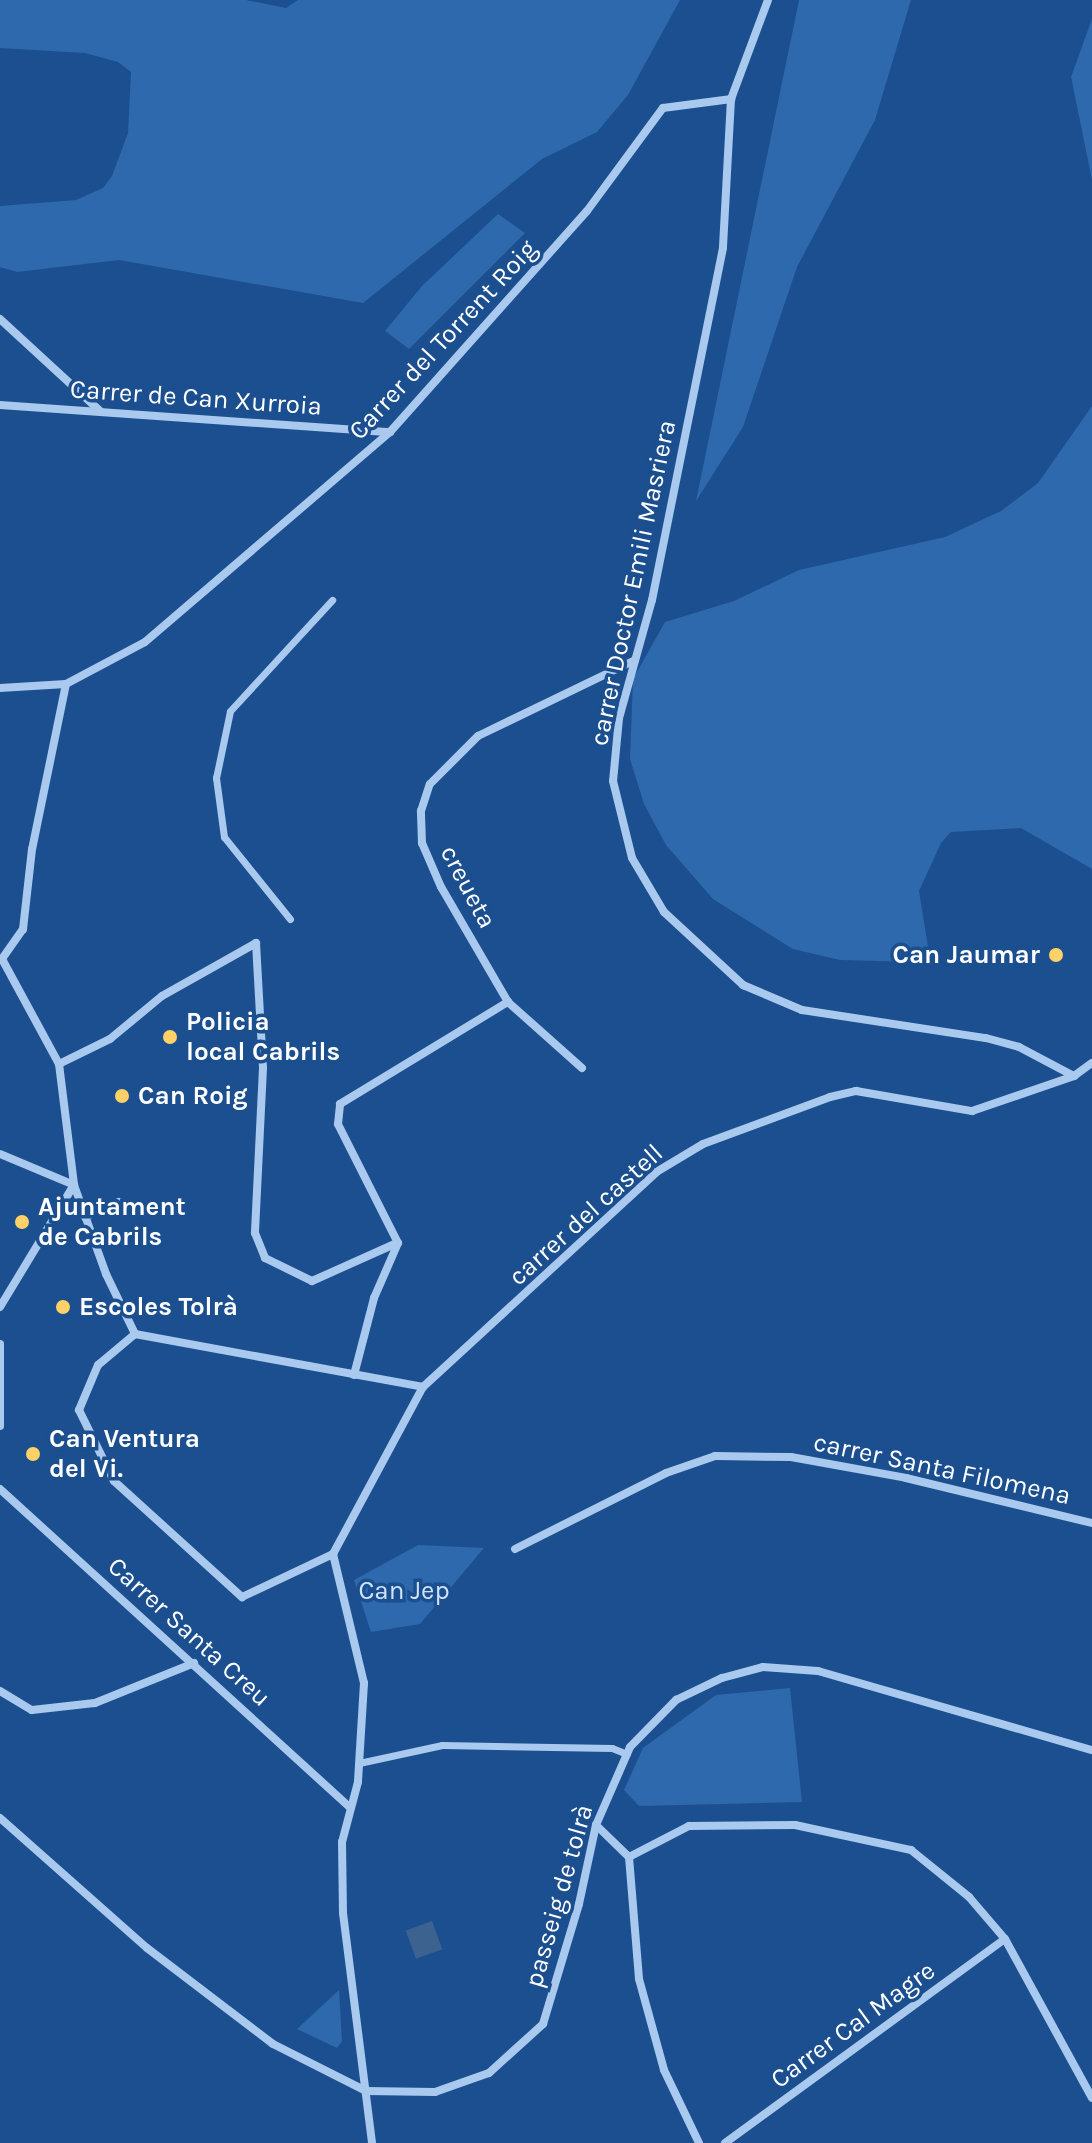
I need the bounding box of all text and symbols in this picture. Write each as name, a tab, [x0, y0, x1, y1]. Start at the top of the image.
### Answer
street label: Carrer del Torrent Roig	[342, 234, 544, 446]
street label: Carrer de Can Xurroia	[69, 374, 323, 422]
street label: carrer Doctor Emili Masriera	[583, 417, 683, 749]
street label: creueta	[433, 840, 503, 934]
place label: Can Jaumar	[892, 939, 1040, 971]
marker: Can Jaumar	[1047, 946, 1065, 964]
place label: Policia local Cabrils	[186, 1006, 340, 1068]
marker: Policia local Cabrils	[161, 1028, 179, 1046]
place label: Can Roig	[138, 1080, 248, 1112]
marker: Can Roig	[113, 1087, 131, 1105]
street label: carrer del castell	[502, 1138, 670, 1292]
place label: Ajuntament de Cabrils	[38, 1191, 186, 1252]
marker: Ajuntament de Cabrils	[13, 1213, 31, 1231]
place label: Escoles Tolrà	[79, 1291, 238, 1323]
marker: Escoles Tolrà	[54, 1298, 72, 1316]
place label: Can Ventura del Vi.	[49, 1423, 200, 1484]
street label: carrer Santa Filomena	[811, 1427, 1073, 1511]
marker: Can Ventura del Vi.	[24, 1445, 42, 1463]
street label: Carrer Santa Creu	[101, 1551, 277, 1713]
park label: Can Jep	[358, 1575, 450, 1607]
street label: passeig de tolrà	[518, 1801, 600, 1991]
street label: Carrer Cal Magre	[765, 1955, 941, 2095]

